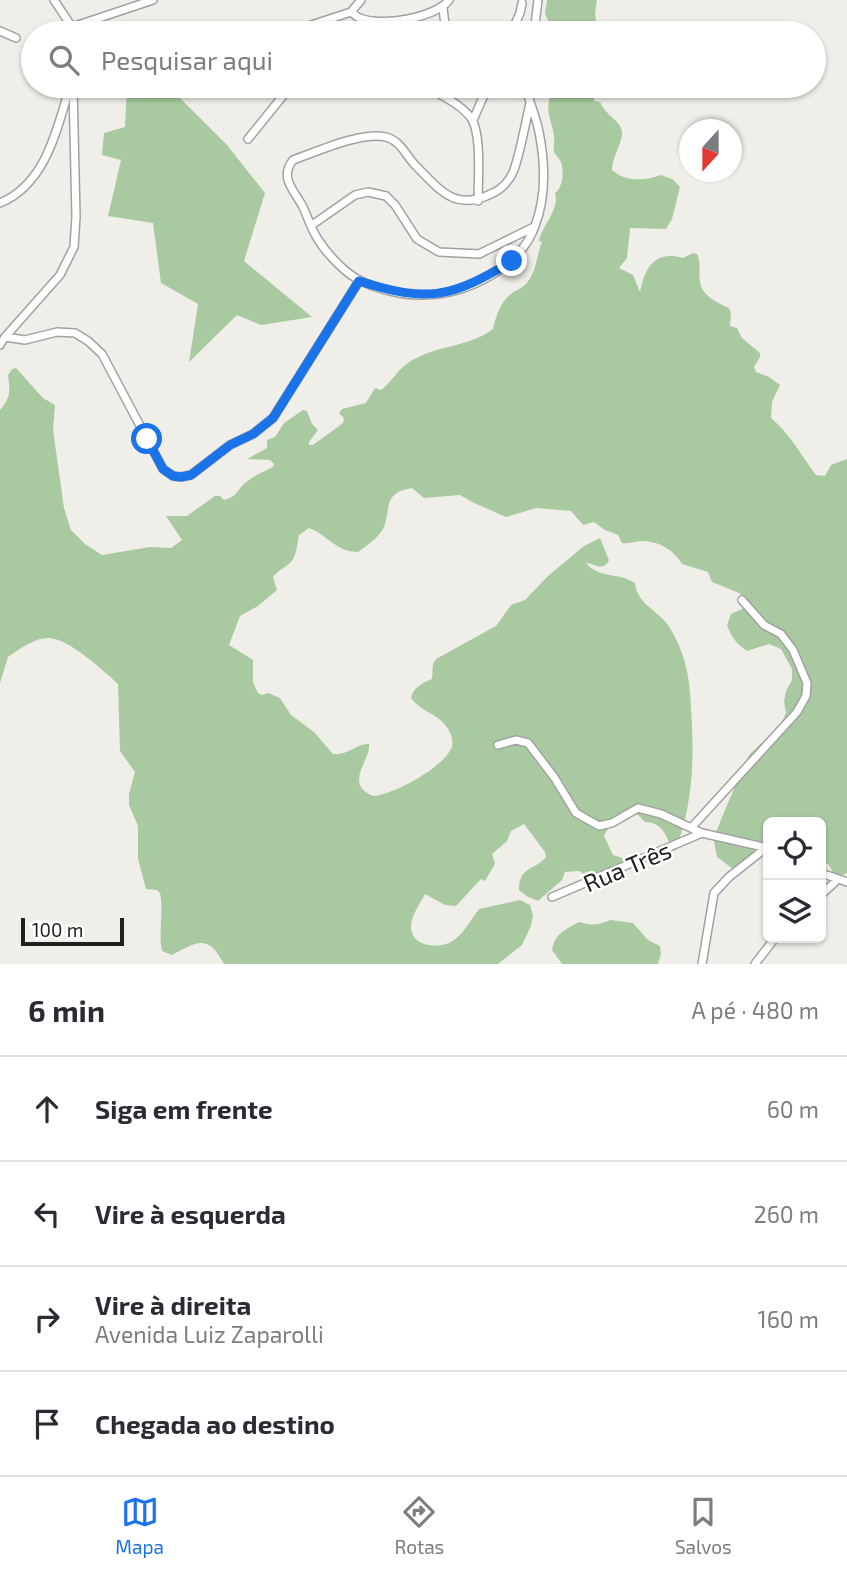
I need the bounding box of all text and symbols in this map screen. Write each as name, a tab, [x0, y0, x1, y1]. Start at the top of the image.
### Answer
search box	[21, 21, 826, 98]
icon: search	[45, 41, 83, 79]
text: Pesquisar aqui	[101, 44, 273, 75]
north arrow	[679, 119, 742, 182]
route end	[496, 245, 527, 276]
route start	[131, 423, 162, 454]
map controls	[763, 817, 826, 943]
button: locate	[763, 817, 826, 880]
street label: Rua Três	[579, 835, 675, 897]
button: layers	[763, 880, 826, 943]
scale bar	[21, 915, 124, 947]
text: 100 m	[32, 918, 83, 941]
text: 6 min	[28, 992, 105, 1028]
text: A pé · 480 m	[691, 996, 819, 1024]
icon: ahead	[28, 1090, 66, 1128]
text: Siga em frente	[95, 1093, 273, 1124]
text: 60 m	[767, 1095, 819, 1123]
icon: left	[28, 1195, 66, 1233]
text: Vire à esquerda	[95, 1198, 286, 1229]
text: 260 m	[754, 1200, 819, 1228]
text: Vire à direita	[95, 1289, 251, 1320]
icon: right	[28, 1300, 66, 1338]
text: 160 m	[758, 1305, 819, 1333]
text: Avenida Luiz Zaparolli	[95, 1320, 324, 1348]
icon: arrive	[28, 1405, 66, 1443]
text: Chegada ao destino	[95, 1408, 335, 1439]
tab: Mapa	[115, 1493, 164, 1558]
tab: Rotas	[395, 1493, 444, 1558]
tab: Salvos	[675, 1493, 732, 1558]

